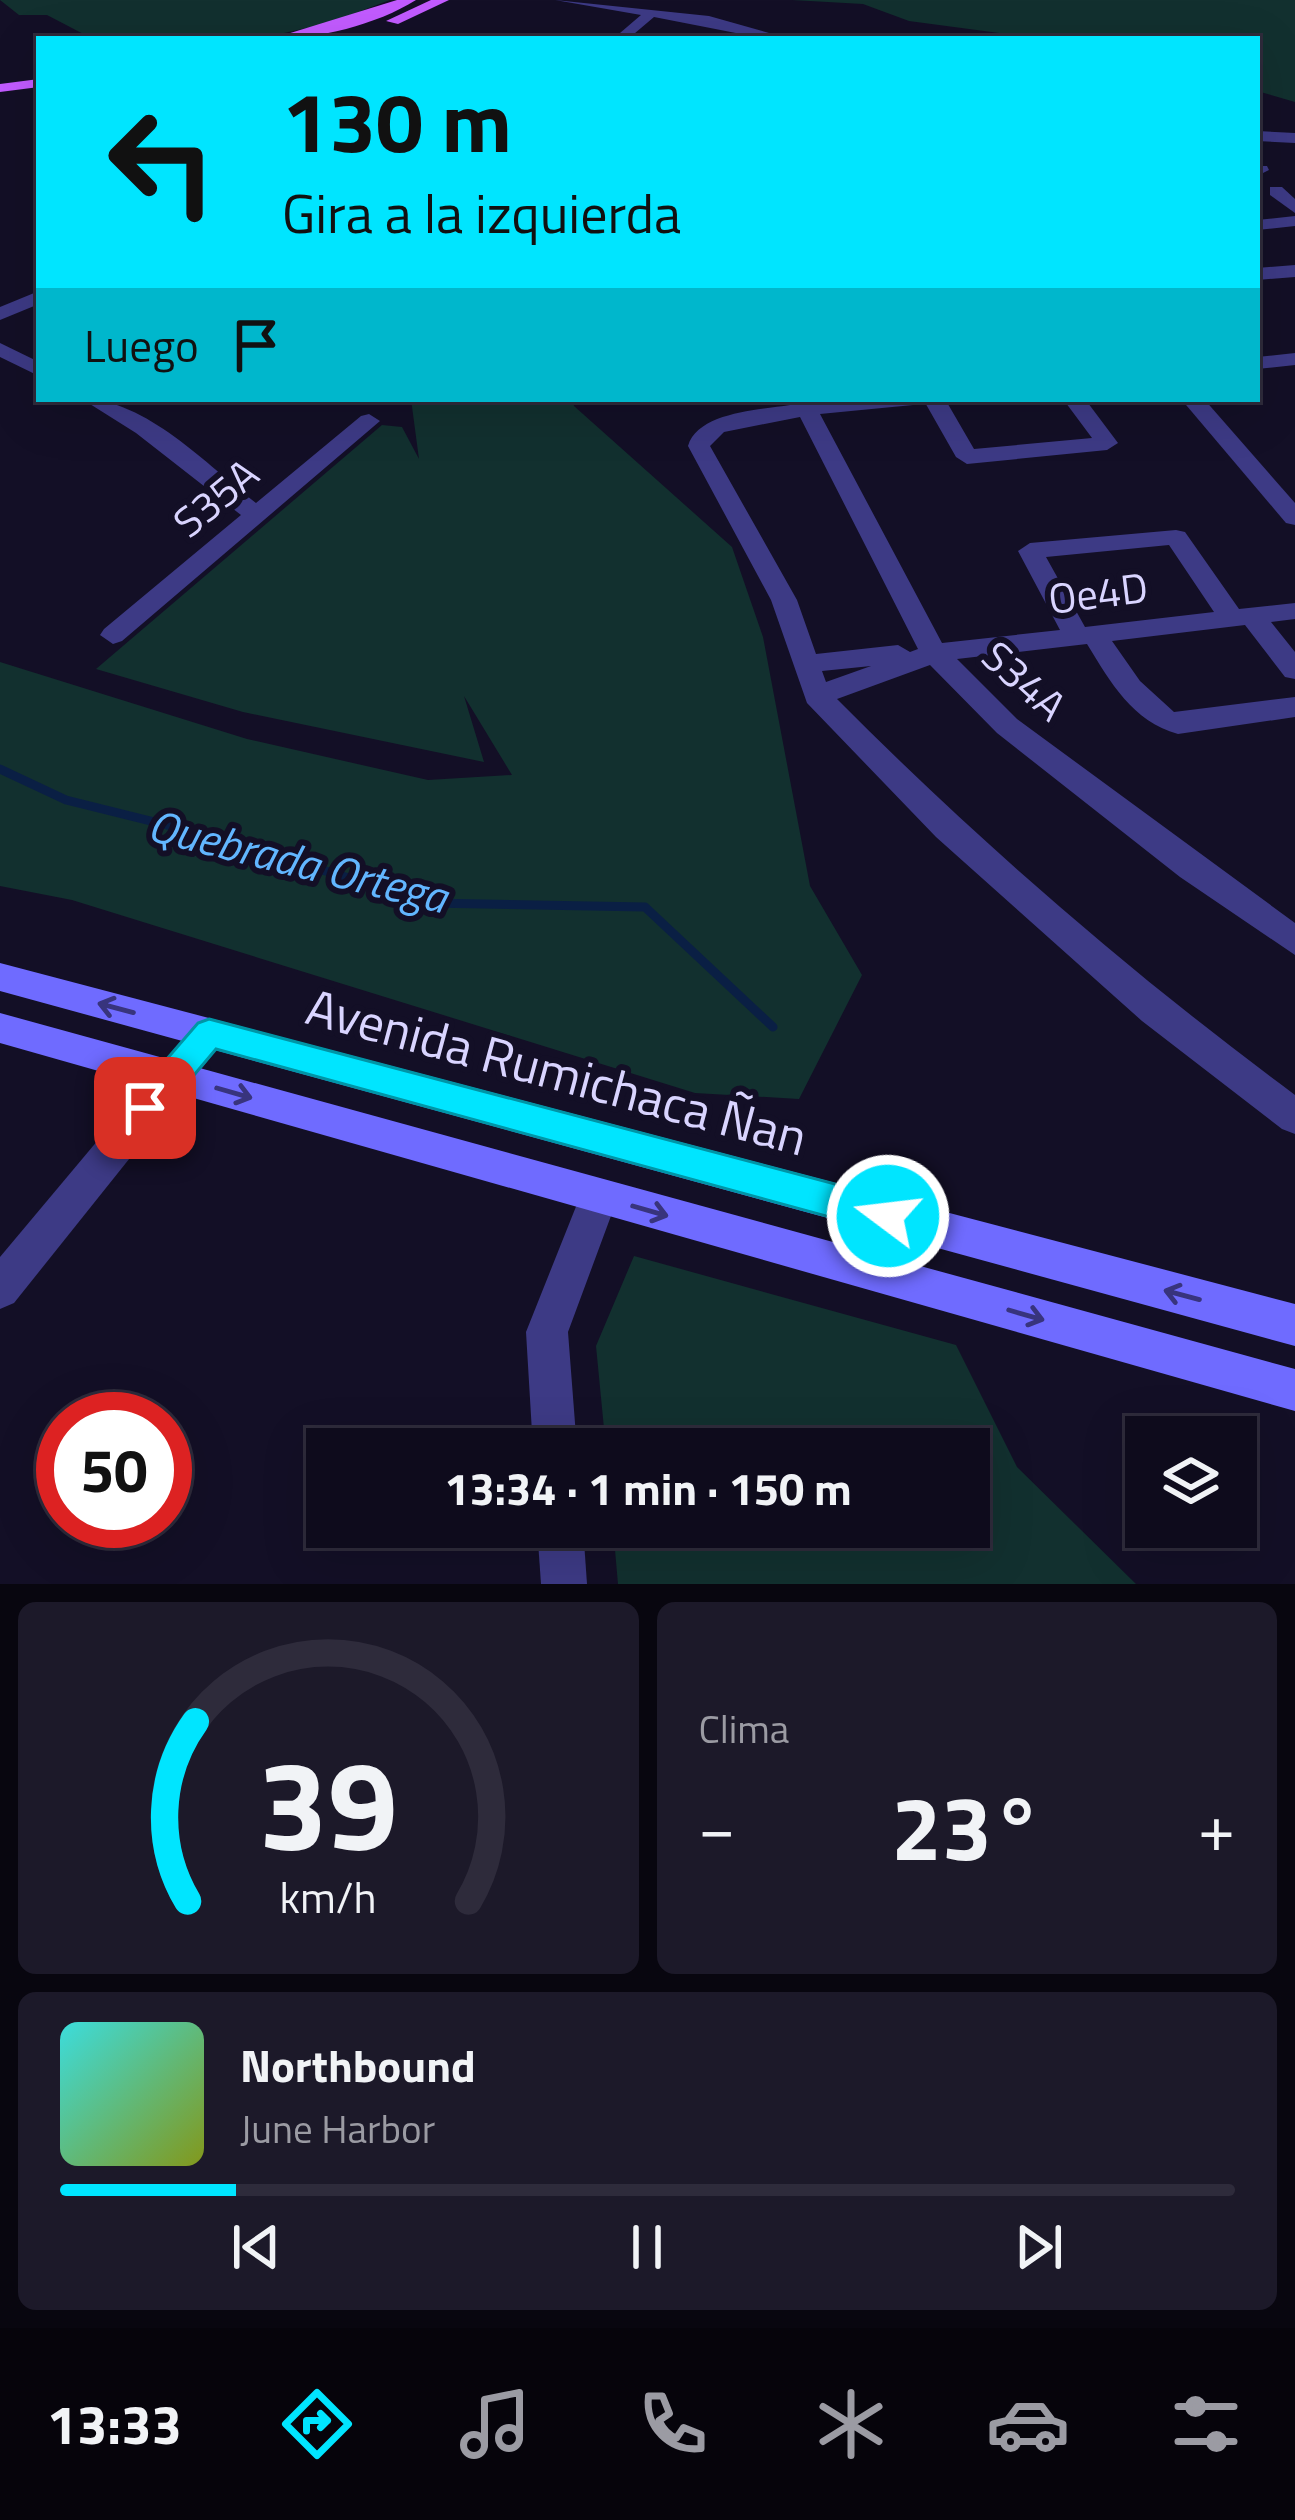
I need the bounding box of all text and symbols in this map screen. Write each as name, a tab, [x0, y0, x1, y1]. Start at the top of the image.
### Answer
text: 130 m	[282, 57, 512, 185]
icon: left	[84, 84, 240, 240]
text: Gira a la izquierda	[282, 172, 681, 254]
text: Luego	[84, 311, 199, 379]
icon: arrive	[223, 312, 289, 378]
street label: S35A	[158, 442, 272, 552]
street label: Oe4D	[1045, 554, 1151, 630]
street label: S34A	[968, 624, 1082, 736]
water label: Quebrada Ortega	[141, 790, 457, 931]
street label: Avenida Rumichaca Ñan	[298, 967, 816, 1175]
one-way arrow	[98, 995, 136, 1017]
pin	[94, 1057, 196, 1159]
icon: arrive	[112, 1075, 178, 1141]
one-way arrow	[214, 1083, 252, 1105]
position arrow	[825, 1153, 951, 1279]
one-way arrow	[630, 1201, 668, 1223]
one-way arrow	[1164, 1282, 1202, 1304]
one-way arrow	[1006, 1306, 1044, 1328]
speed limit sign: 50	[36, 1392, 192, 1548]
map controls	[1125, 1416, 1257, 1548]
button: layers	[1125, 1416, 1257, 1548]
text: 13:34 · 1 min · 150 m	[444, 1454, 852, 1522]
text: Clima	[699, 1699, 789, 1758]
text: 39	[258, 1709, 398, 1898]
text: 23°	[891, 1758, 1042, 1895]
text: −	[699, 1776, 735, 1877]
text: +	[1198, 1776, 1235, 1877]
text: km/h	[280, 1864, 377, 1930]
text: Northbound	[240, 2031, 476, 2099]
text: June Harbor	[240, 2099, 435, 2158]
icon: previous	[223, 2214, 289, 2280]
icon: pause	[614, 2214, 680, 2280]
icon: next	[1006, 2214, 1072, 2280]
icon: directions	[275, 2382, 359, 2466]
icon: music	[453, 2382, 537, 2466]
icon: phone	[631, 2382, 715, 2466]
icon: climate	[809, 2382, 893, 2466]
icon: car	[986, 2382, 1070, 2466]
icon: filters	[1164, 2382, 1248, 2466]
text: 13:33	[47, 2383, 182, 2465]

